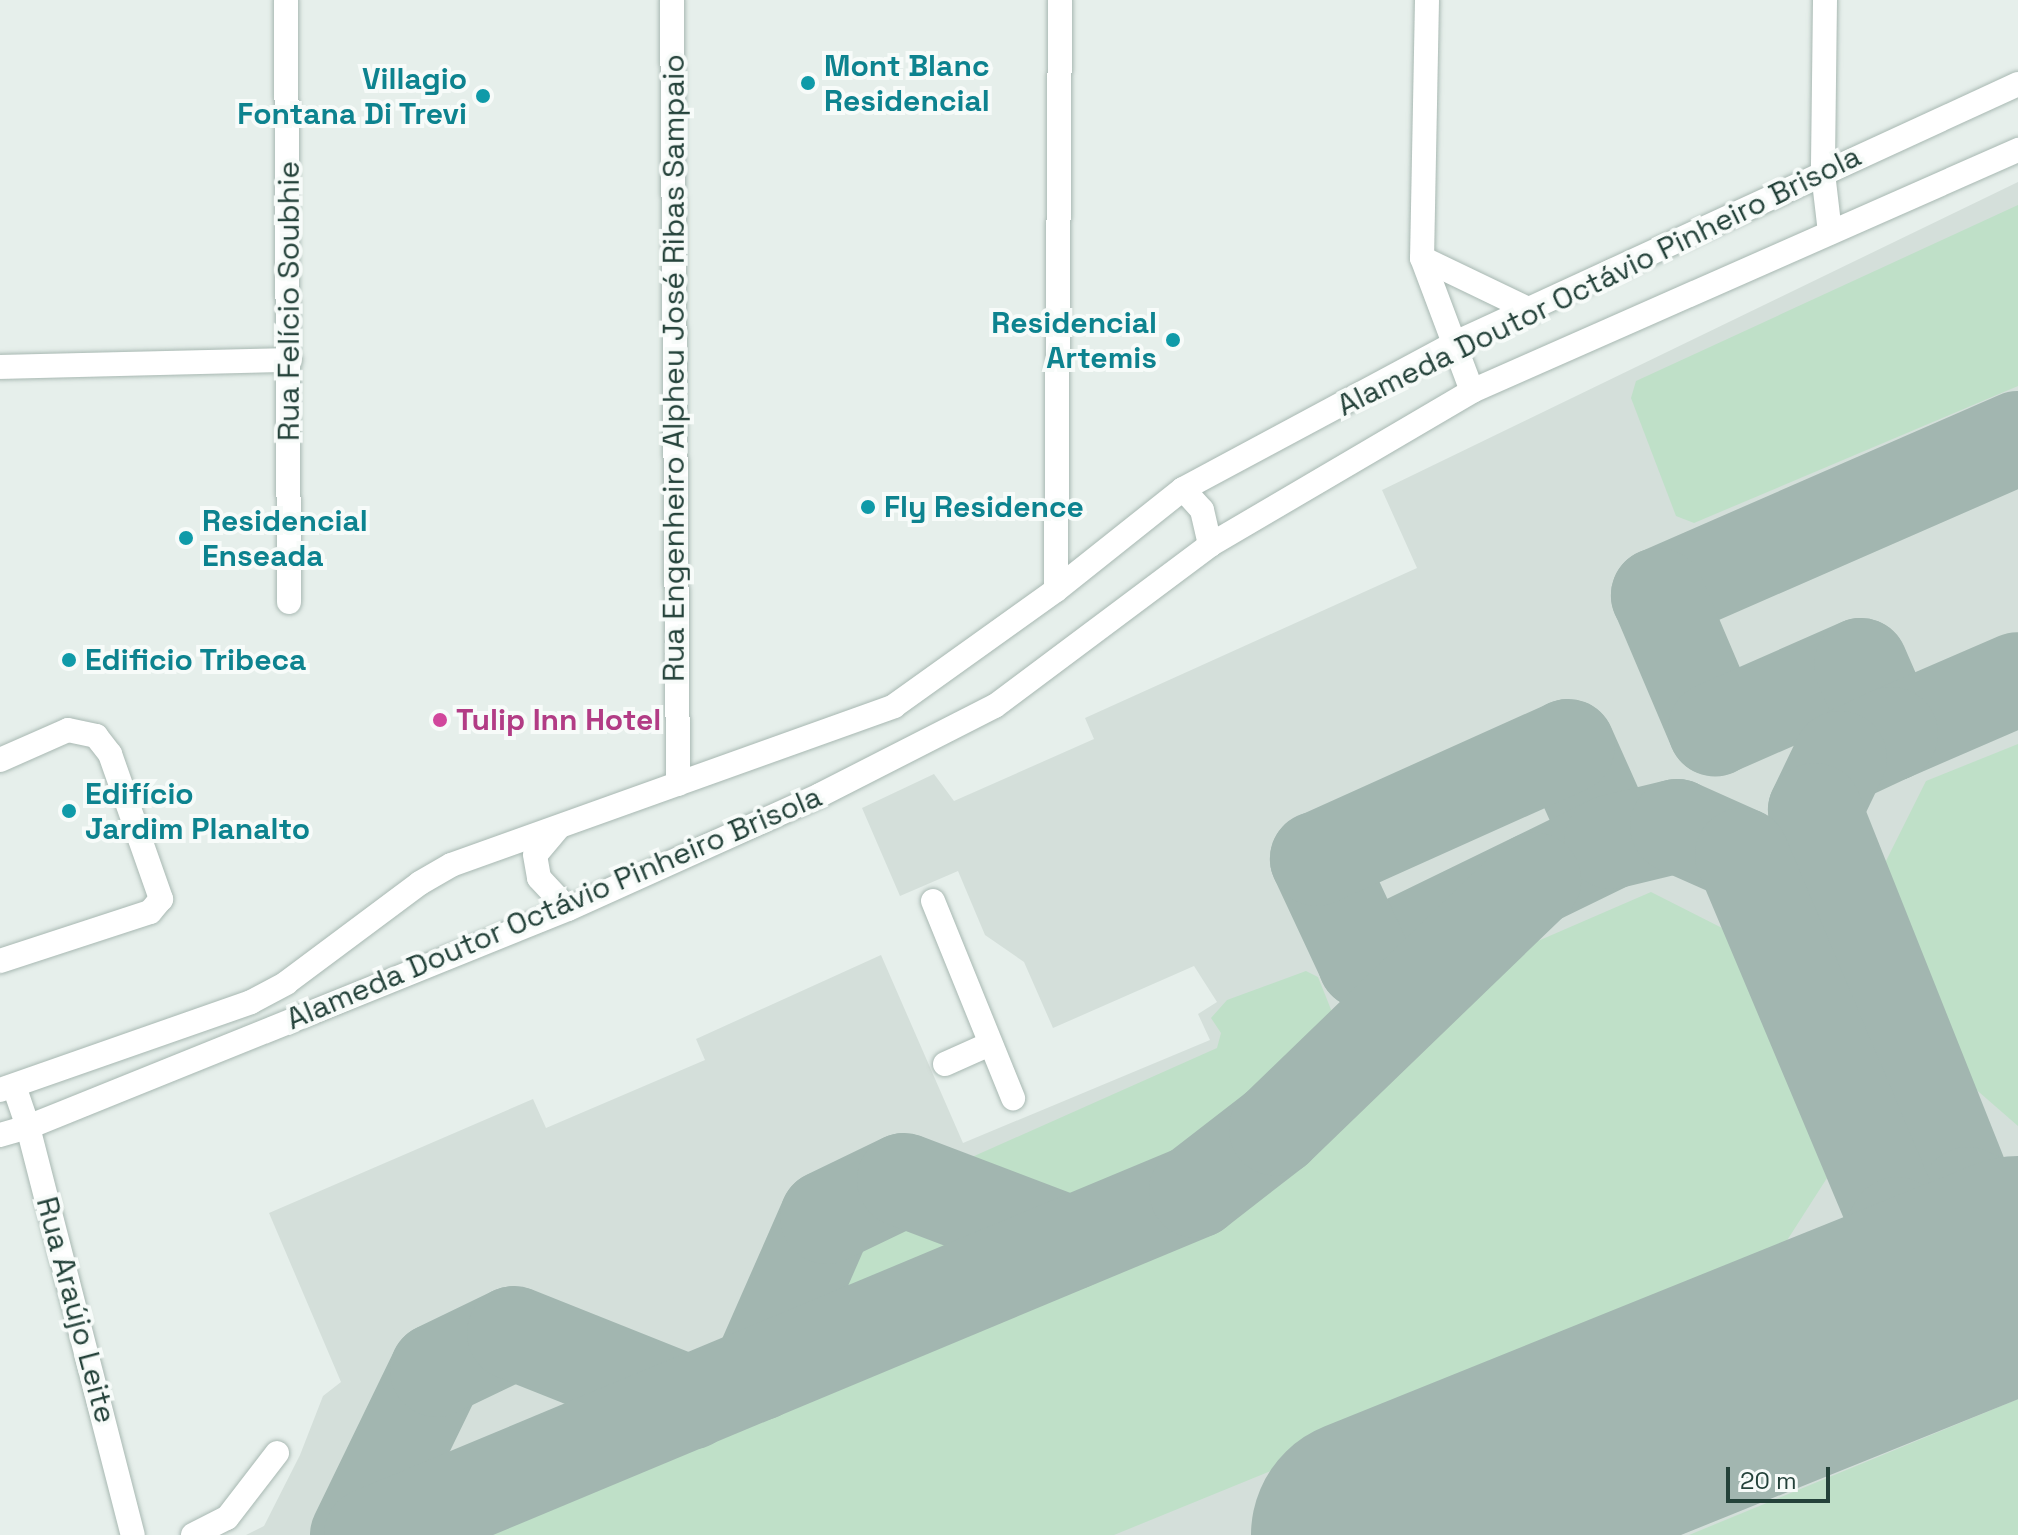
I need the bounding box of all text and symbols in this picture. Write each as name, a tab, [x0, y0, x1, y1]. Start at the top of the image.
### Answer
place label: Mont Blanc Residencial	[824, 48, 990, 118]
street label: Rua Engenheiro Alpheu José Ribas Sampaio	[656, 54, 692, 682]
place label: Villagio Fontana Di Trevi	[236, 61, 467, 132]
marker: Mont Blanc Residencial	[799, 74, 817, 92]
marker: Villagio Fontana Di Trevi	[474, 87, 492, 105]
street label: Alameda Doutor Octávio Pinheiro Brisola	[1331, 138, 1867, 424]
street label: Rua Felício Soubhie	[271, 161, 307, 441]
place label: Residencial Artemis	[991, 305, 1157, 376]
marker: Residencial Artemis	[1164, 331, 1182, 349]
place label: Fly Residence	[884, 489, 1084, 525]
marker: Fly Residence	[859, 498, 877, 516]
place label: Residencial Enseada	[202, 503, 368, 574]
marker: Residencial Enseada	[177, 529, 195, 547]
place label: Edificio Tribeca	[85, 642, 307, 678]
marker: Edificio Tribeca	[60, 651, 78, 669]
place label: Tulip Inn Hotel	[456, 702, 661, 738]
marker: Tulip Inn Hotel	[431, 711, 449, 729]
place label: Edifício Jardim Planalto	[85, 776, 310, 846]
street label: Alameda Doutor Octávio Pinheiro Brisola	[281, 779, 827, 1037]
marker: Edifício Jardim Planalto	[60, 802, 78, 820]
street label: Rua Araújo Leite	[28, 1193, 124, 1427]
scale bar	[1730, 1451, 1834, 1501]
text: 20 m	[1740, 1465, 1797, 1496]

